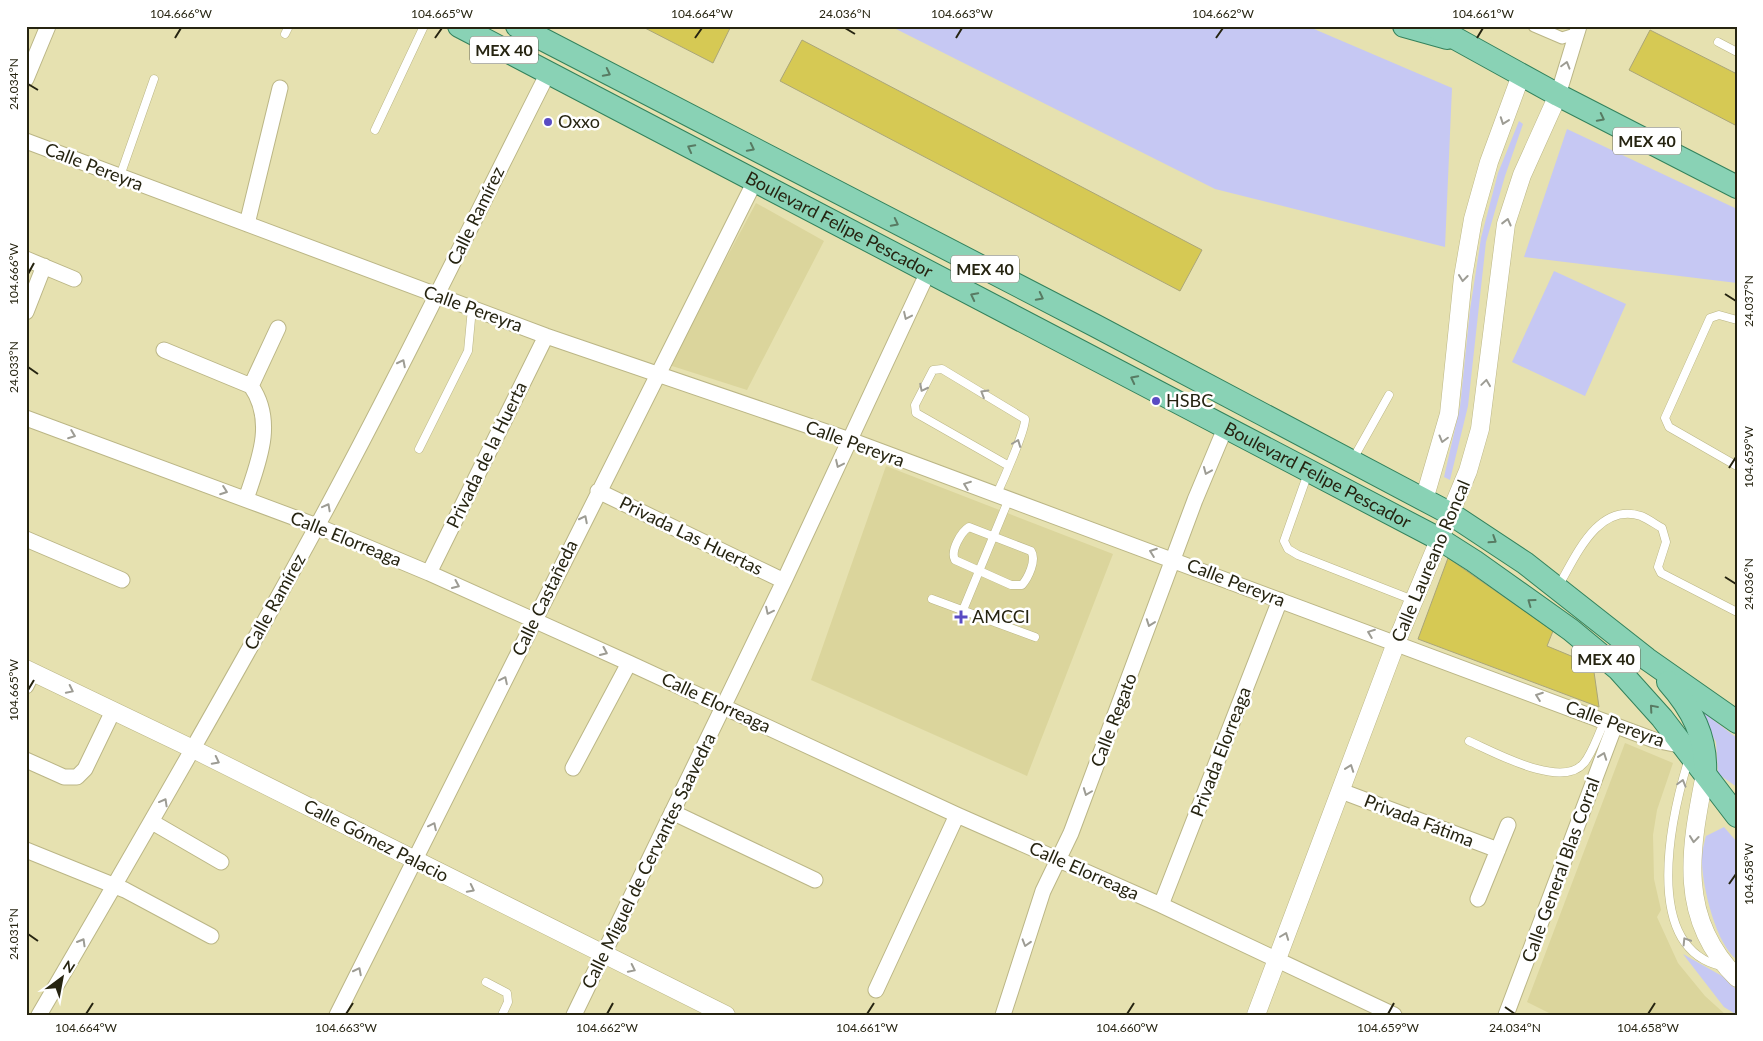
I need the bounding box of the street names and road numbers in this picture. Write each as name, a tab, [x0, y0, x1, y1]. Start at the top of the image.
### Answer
road number: MEX 40	[470, 36, 538, 64]
road number: MEX 40	[1613, 128, 1681, 154]
street label: Calle Pereyra	[42, 137, 147, 195]
street label: Calle Ramírez	[442, 163, 508, 268]
street label: Boulevard Felipe Pescador	[742, 166, 937, 282]
road number: MEX 40	[951, 255, 1019, 282]
street label: Calle Pereyra	[421, 280, 526, 336]
street label: Privada de la Huerta	[441, 378, 531, 531]
street label: Calle Pereyra	[803, 415, 908, 471]
street label: Boulevard Felipe Pescador	[1221, 416, 1416, 533]
street label: Calle Laureano Roncal	[1386, 476, 1474, 645]
street label: Privada Las Huertas	[616, 491, 767, 579]
street label: Calle Elorreaga	[288, 506, 405, 570]
street label: Calle Castañeda	[507, 536, 582, 659]
street label: Calle Ramírez	[239, 550, 310, 653]
street label: Calle Pereyra	[1184, 553, 1289, 611]
road number: MEX 40	[1572, 646, 1640, 672]
street label: Calle Elorreaga	[658, 667, 774, 737]
street label: Calle Regato	[1085, 670, 1141, 770]
street label: Privada Elorreaga	[1185, 684, 1255, 820]
street label: Calle Pereyra	[1563, 695, 1668, 751]
street label: Calle Miguel de Cervantes Saavedra	[576, 729, 720, 992]
street label: Calle General Blas Corral	[1516, 774, 1604, 965]
street label: Privada Fátima	[1361, 789, 1477, 851]
street label: Calle Gómez Palacio	[300, 794, 453, 886]
street label: Calle Elorreaga	[1026, 836, 1143, 904]

